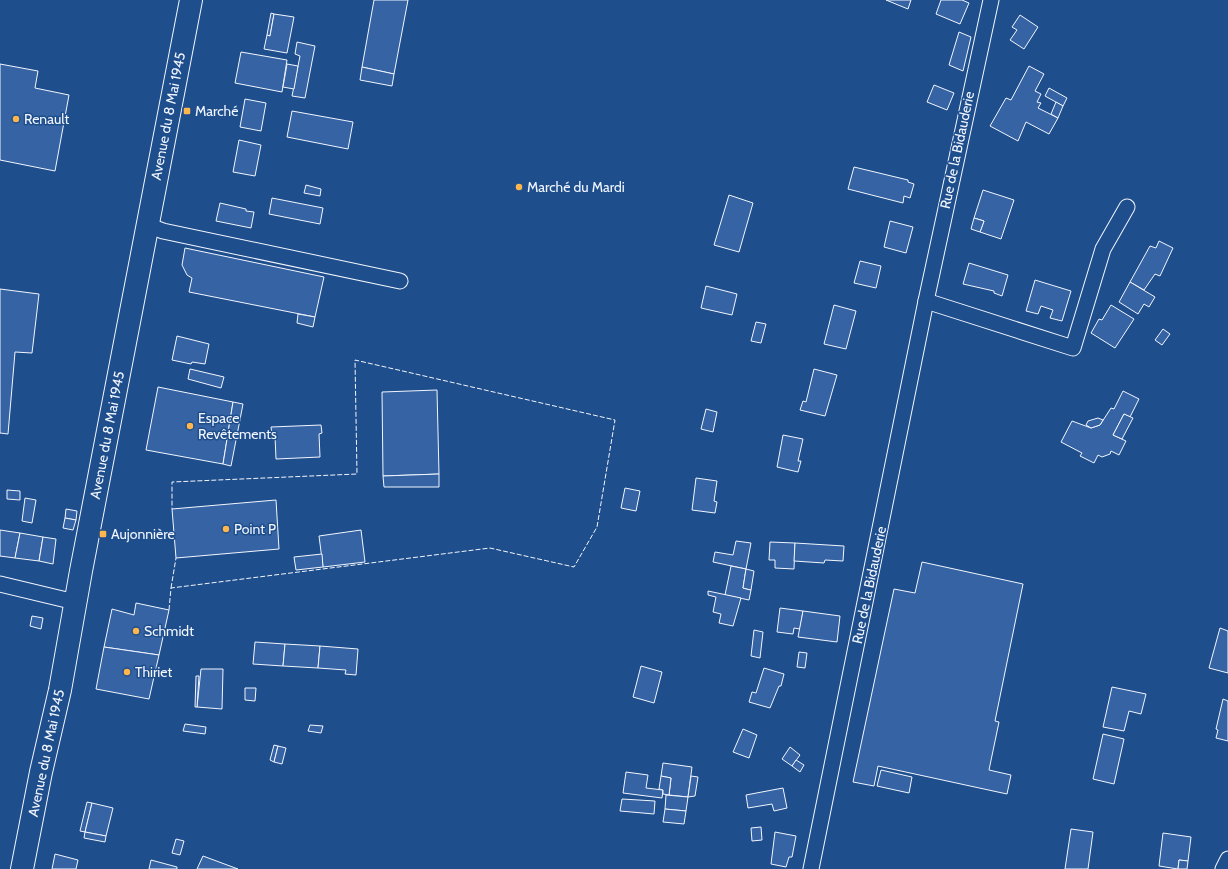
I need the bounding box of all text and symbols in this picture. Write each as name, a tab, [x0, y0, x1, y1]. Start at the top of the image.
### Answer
street label: Avenue du 8 Mai 1945	[147, 51, 189, 181]
street label: Rue de la Bidauderie	[936, 90, 978, 210]
place label: Marché	[195, 102, 238, 120]
marker: Marché	[182, 106, 192, 116]
place label: Renault	[24, 110, 69, 128]
marker: Renault	[11, 114, 21, 124]
place label: Marché du Mardi	[527, 178, 625, 196]
marker: Marché du Mardi	[514, 182, 524, 192]
street label: Avenue du 8 Mai 1945	[86, 370, 128, 500]
place label: Espace Revêtements	[198, 409, 277, 443]
marker: Espace Revêtements	[185, 421, 195, 431]
place label: Point P	[234, 520, 276, 538]
marker: Point P	[221, 524, 231, 534]
place label: Aujonnière	[111, 525, 175, 543]
street label: Rue de la Bidauderie	[848, 525, 890, 645]
marker: Aujonnière	[98, 529, 108, 539]
place label: Schmidt	[144, 622, 194, 640]
marker: Schmidt	[131, 626, 141, 636]
place label: Thiriet	[135, 663, 172, 681]
marker: Thiriet	[122, 667, 132, 677]
street label: Avenue du 8 Mai 1945	[24, 688, 68, 818]

